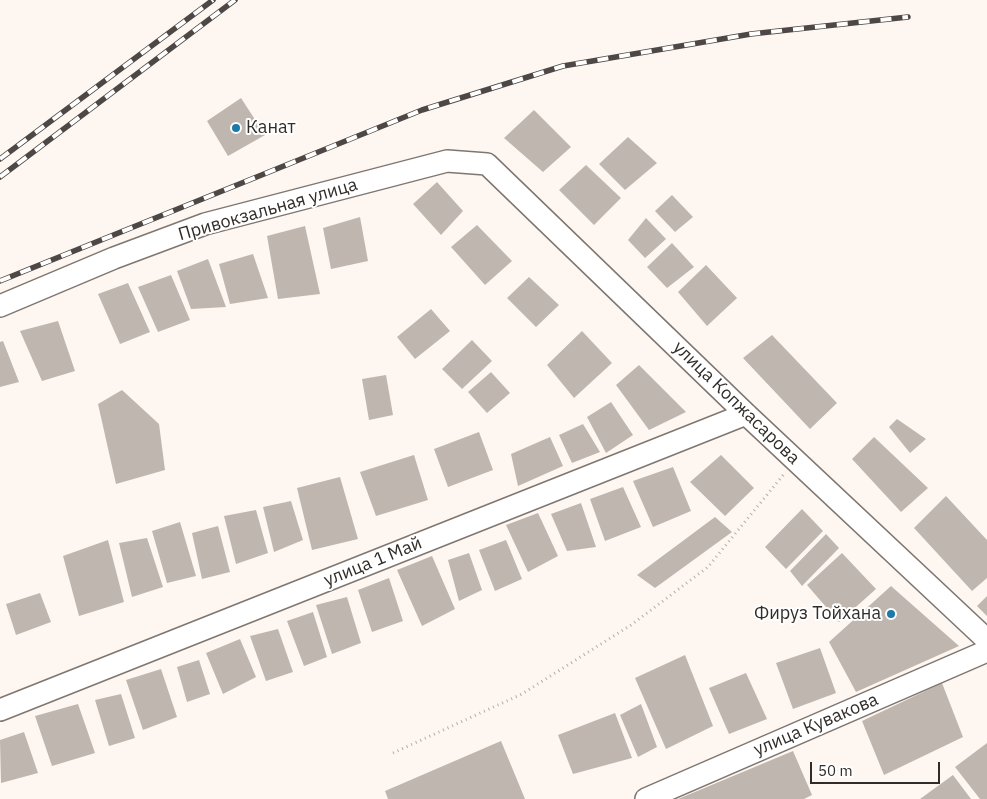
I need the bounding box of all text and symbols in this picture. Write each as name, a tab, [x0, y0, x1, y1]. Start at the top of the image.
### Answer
place label: Канат	[246, 117, 296, 139]
marker: Канат	[230, 122, 242, 134]
street label: Привокзальная улица	[176, 174, 360, 246]
street label: улица Копжасарова	[668, 337, 804, 469]
street label: улица 1 Май	[321, 533, 425, 591]
place label: Фируз Тойхана	[754, 603, 881, 625]
marker: Фируз Тойхана	[885, 608, 897, 620]
street label: улица Кувакова	[750, 689, 882, 761]
scale bar	[812, 752, 942, 784]
text: 50 m	[818, 761, 853, 780]

